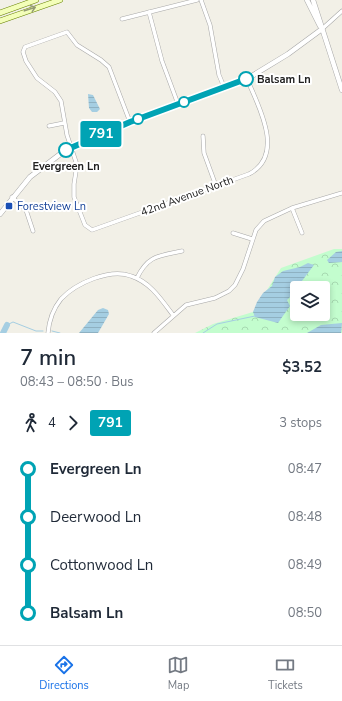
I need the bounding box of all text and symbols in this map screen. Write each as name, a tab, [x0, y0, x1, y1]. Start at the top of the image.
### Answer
one-way arrow	[23, 5, 35, 13]
marker: Balsam Ln	[238, 71, 254, 87]
place label: Balsam Ln	[257, 72, 311, 87]
unlabelled marker	[178, 96, 190, 108]
unlabelled marker	[132, 113, 144, 125]
line badge: 791	[78, 121, 124, 147]
text: 791	[88, 124, 114, 143]
marker: Evergreen Ln	[58, 142, 74, 158]
place label: Evergreen Ln	[32, 159, 100, 174]
street label: 42nd Avenue North	[139, 172, 235, 220]
place label: Forestview Ln	[17, 199, 86, 214]
marker: Forestview Ln	[4, 201, 14, 211]
map controls	[290, 281, 330, 321]
button: layers	[290, 281, 330, 321]
text: 7 min	[20, 343, 76, 373]
text: $3.52	[282, 357, 322, 377]
text: 08:43 – 08:50 · Bus	[20, 373, 134, 391]
icon: walk	[20, 412, 42, 434]
icon: forward	[62, 412, 84, 434]
text: 791	[98, 413, 123, 432]
text: 4	[48, 414, 56, 432]
text: 3 stops	[279, 414, 322, 432]
text: Evergreen Ln	[50, 459, 142, 479]
text: 08:47	[288, 460, 322, 478]
text: Deerwood Ln	[50, 507, 141, 527]
text: 08:48	[288, 508, 322, 526]
text: Cottonwood Ln	[50, 555, 153, 575]
text: 08:49	[288, 556, 322, 574]
text: Balsam Ln	[50, 603, 123, 623]
text: 08:50	[288, 604, 322, 622]
tab: Directions	[39, 654, 89, 693]
tab: Map	[167, 654, 189, 693]
tab: Tickets	[268, 654, 303, 693]

